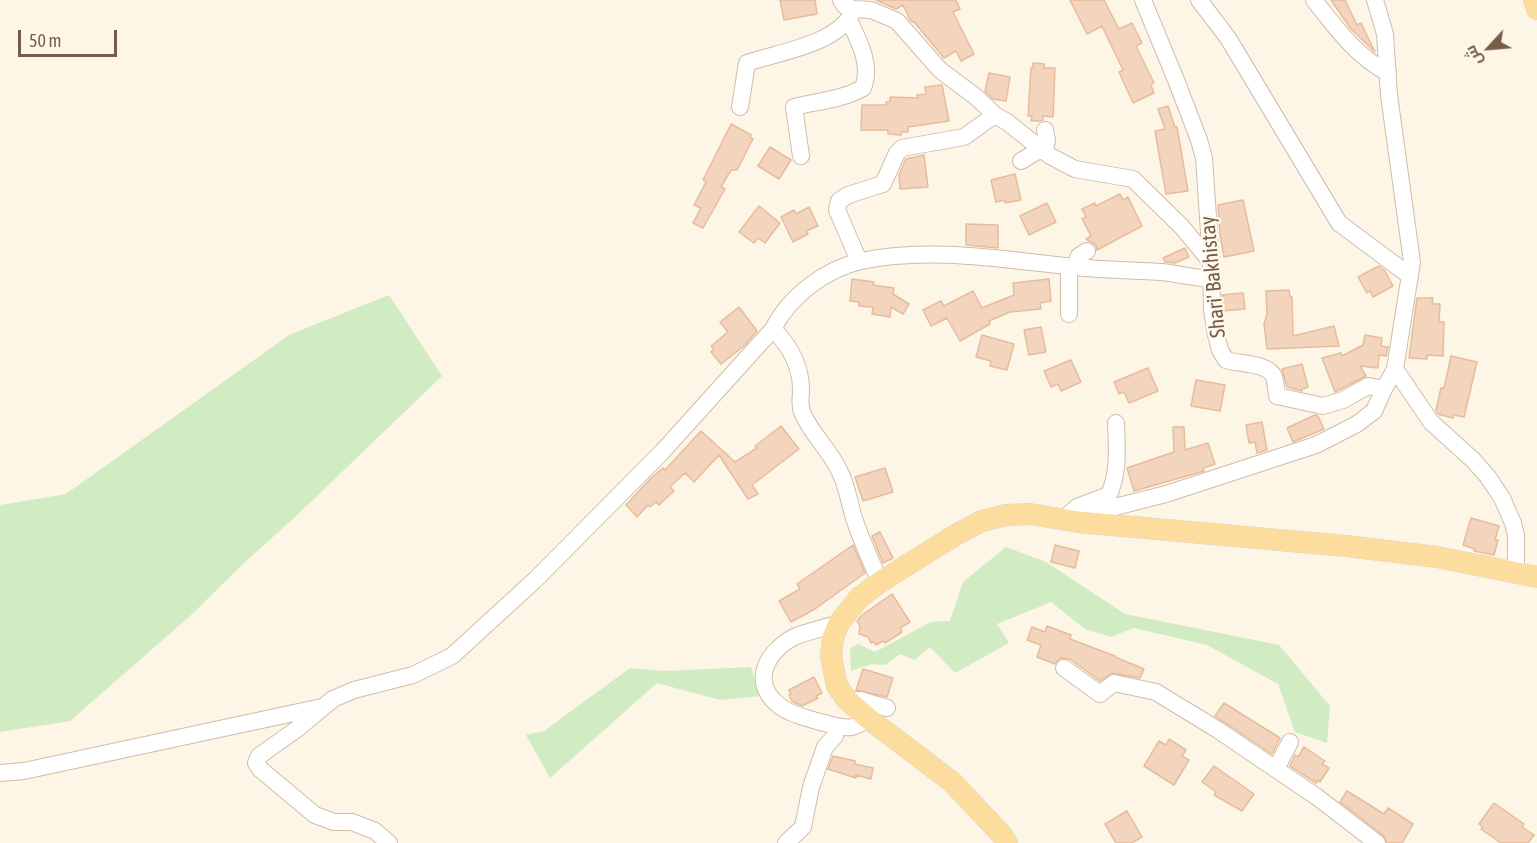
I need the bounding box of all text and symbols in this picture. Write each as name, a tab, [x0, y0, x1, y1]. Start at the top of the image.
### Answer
scale bar	[21, 18, 120, 56]
north arrow	[1459, 18, 1519, 78]
text: 50 m	[29, 30, 61, 51]
text: ش	[1460, 43, 1485, 69]
street label: Shari' Bakhistay	[1195, 215, 1231, 339]

